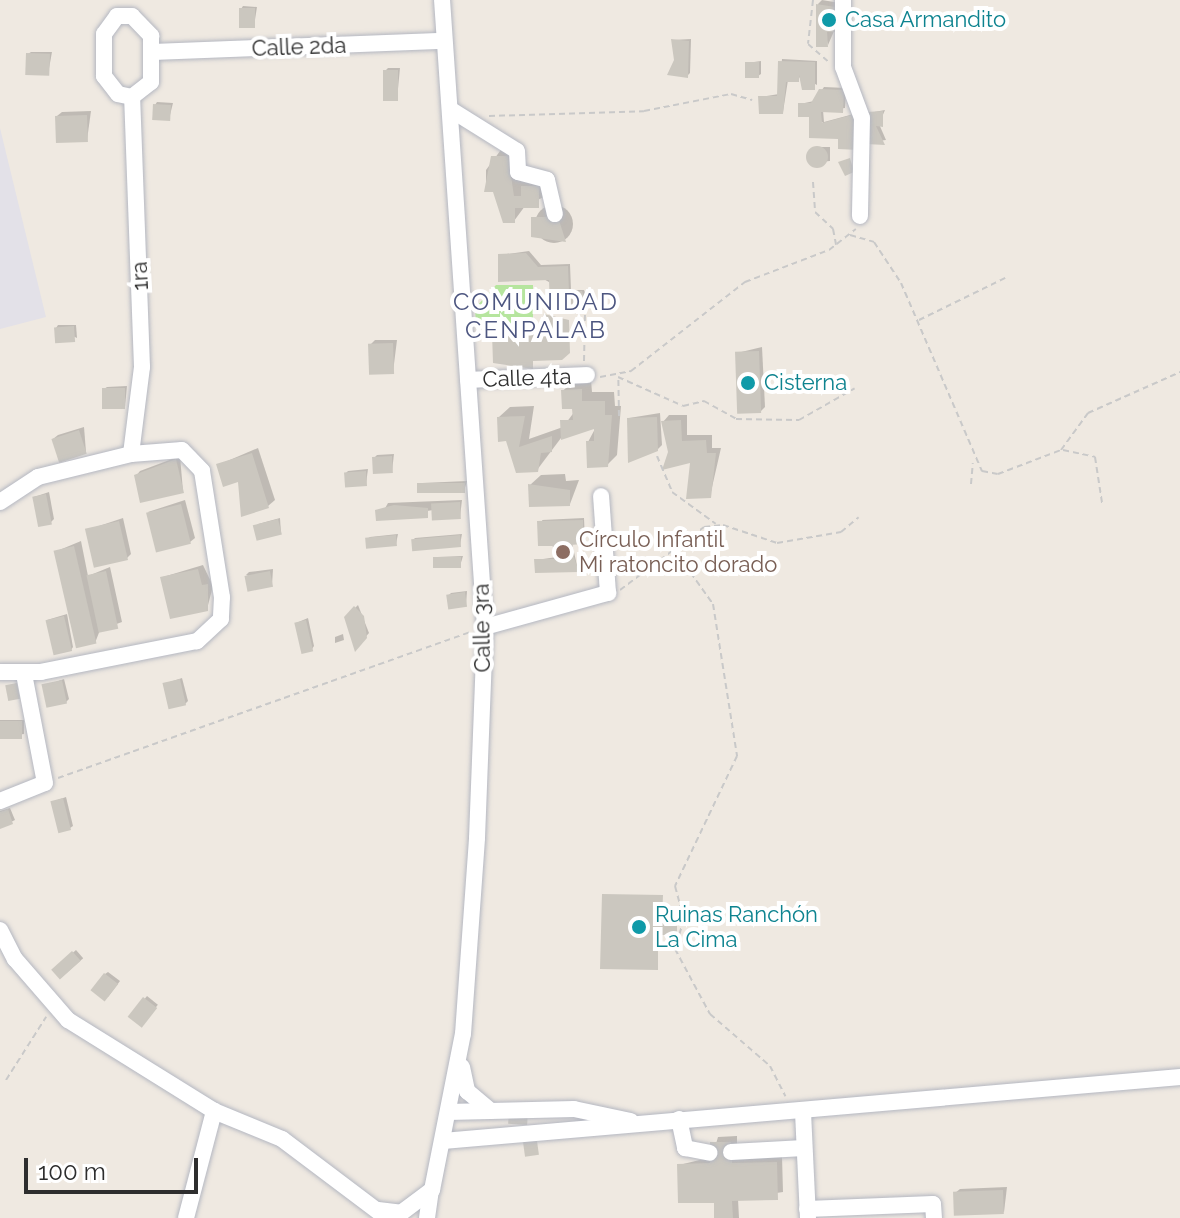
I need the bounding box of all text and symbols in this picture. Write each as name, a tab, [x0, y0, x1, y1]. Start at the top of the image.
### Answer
place label: Casa Armandito	[845, 7, 1007, 33]
marker: Casa Armandito	[820, 11, 838, 29]
street label: Calle 2da	[251, 32, 347, 62]
street label: 1ra	[126, 261, 154, 291]
district label: COMUNIDAD CENPALAB	[453, 288, 619, 344]
street label: Calle 4ta	[482, 363, 572, 393]
place label: Cisterna	[764, 370, 847, 396]
marker: Cisterna	[739, 374, 757, 392]
place label: Círculo Infantil Mi ratoncito dorado	[579, 526, 777, 578]
marker: Círculo Infantil Mi ratoncito dorado	[554, 543, 572, 561]
street label: Calle 3ra	[468, 583, 496, 673]
place label: Ruinas Ranchón La Cima	[655, 901, 818, 952]
marker: Ruinas Ranchón La Cima	[630, 918, 648, 936]
scale bar	[28, 1142, 202, 1192]
text: 100 m	[38, 1157, 106, 1186]

